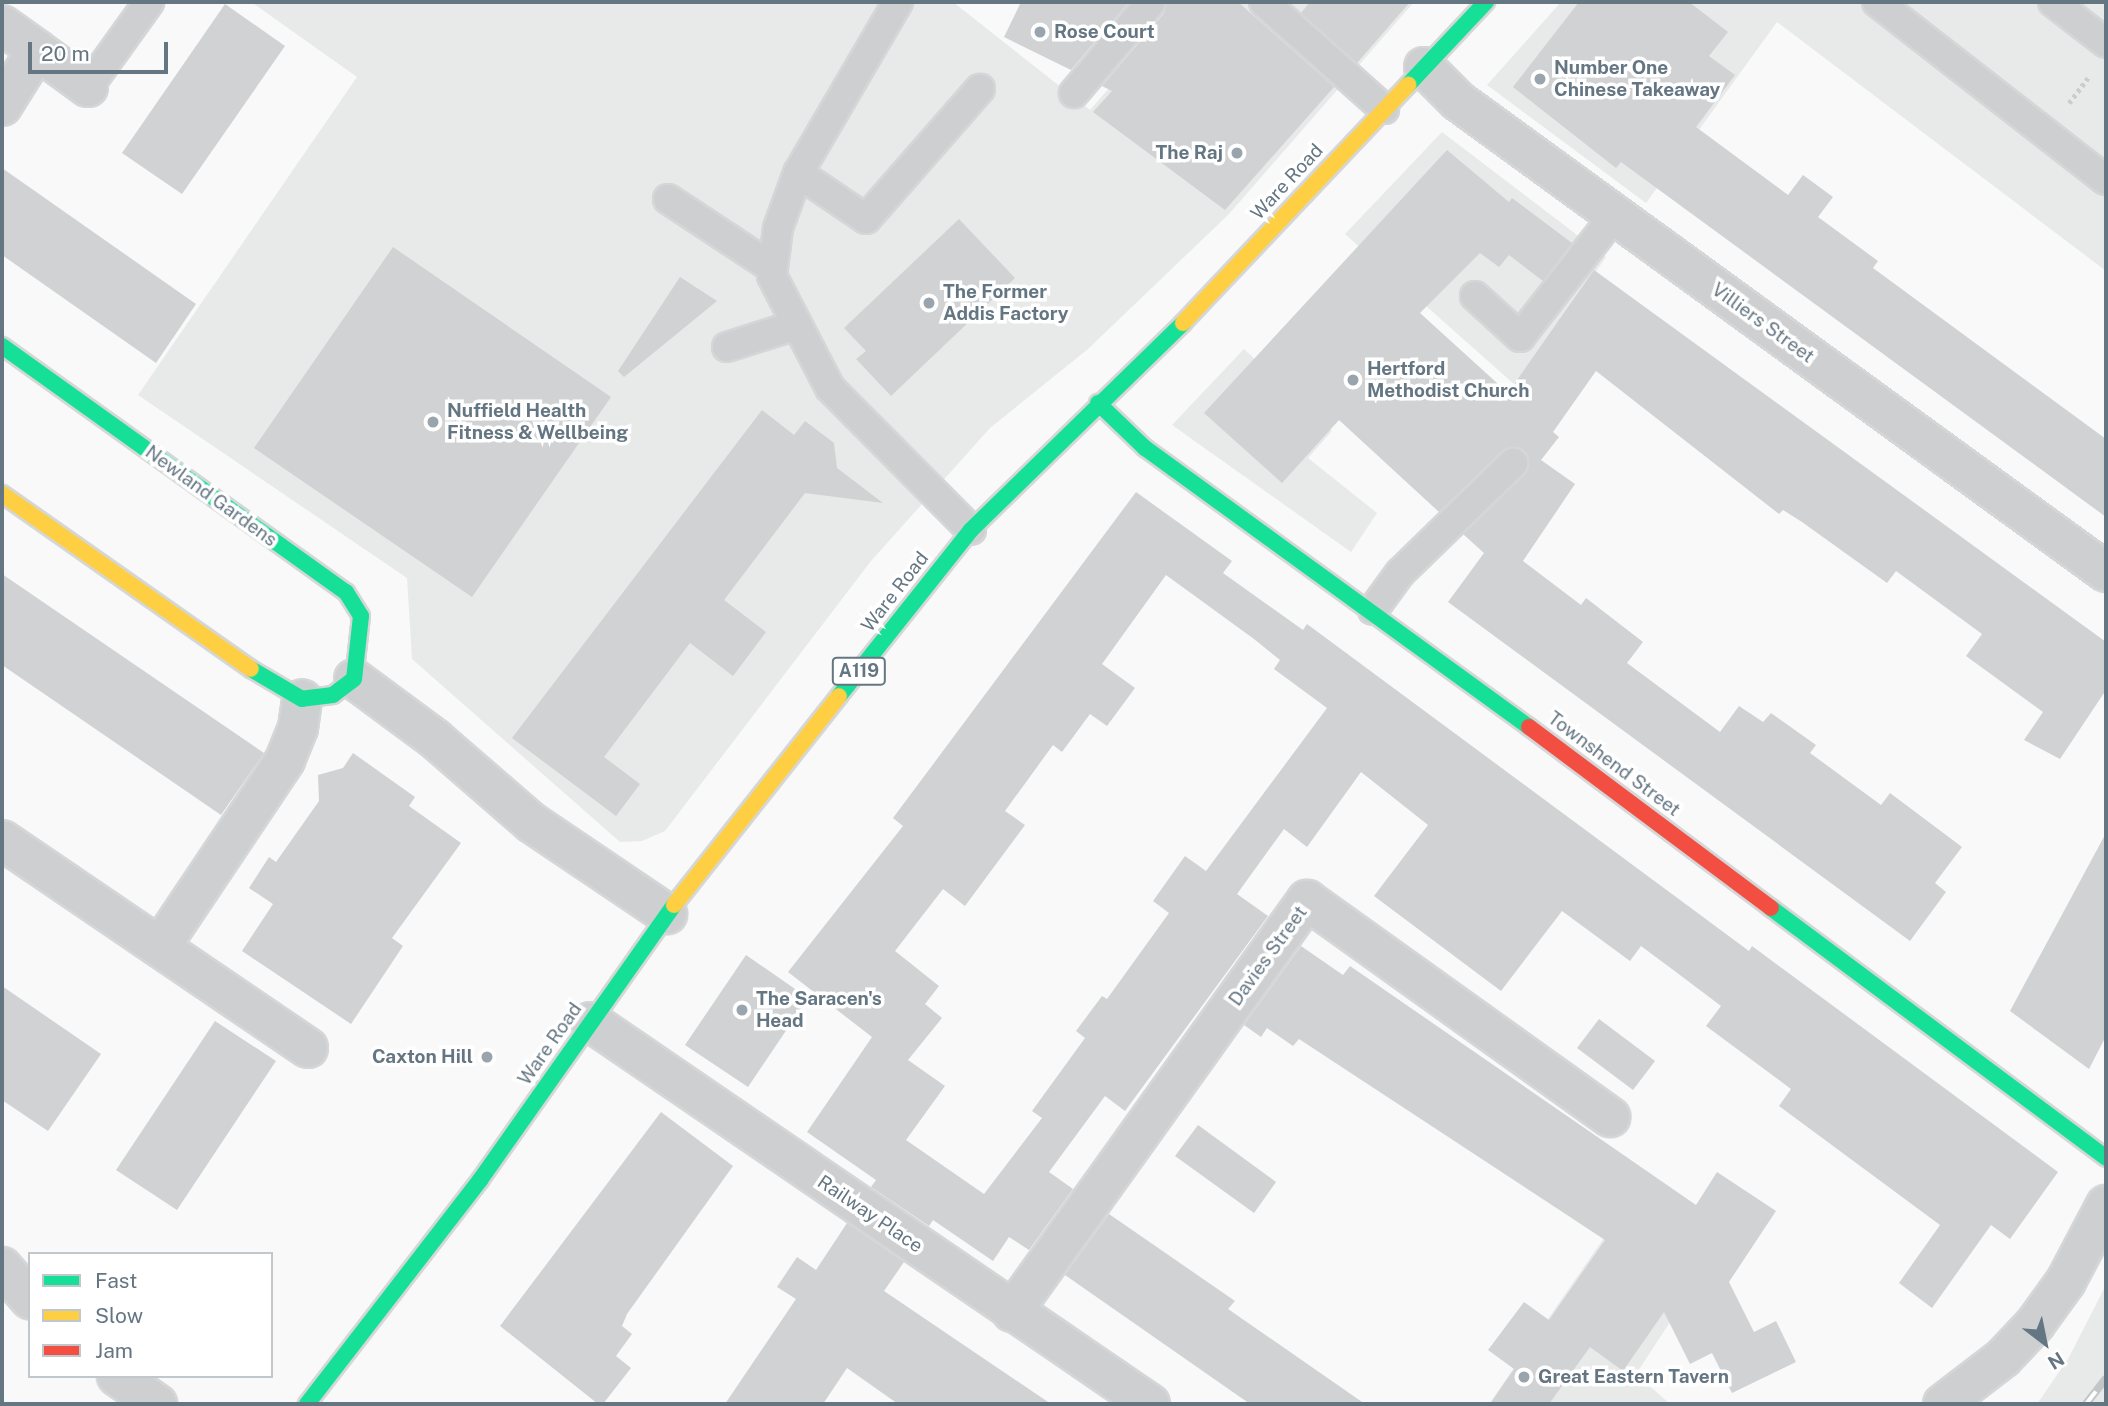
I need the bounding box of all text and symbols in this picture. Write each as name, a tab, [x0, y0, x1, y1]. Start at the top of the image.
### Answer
place label: Rose Court	[1054, 21, 1155, 43]
marker: Rose Court	[1032, 24, 1048, 40]
scale bar	[32, 28, 172, 72]
text: 20 m	[41, 41, 90, 66]
place label: Number One Chinese Takeaway	[1554, 57, 1720, 101]
marker: Number One Chinese Takeaway	[1532, 71, 1548, 87]
street label: Ware Road	[1246, 139, 1328, 225]
place label: The Raj	[1156, 142, 1223, 164]
marker: The Raj	[1229, 145, 1245, 161]
street label: Villiers Street	[1707, 278, 1819, 368]
place label: The Former Addis Factory	[943, 281, 1069, 325]
marker: The Former Addis Factory	[921, 295, 937, 311]
place label: Hertford Methodist Church	[1367, 358, 1529, 402]
marker: Hertford Methodist Church	[1345, 372, 1361, 388]
place label: Nuffield Health Fitness & Wellbeing	[447, 400, 629, 444]
marker: Nuffield Health Fitness & Wellbeing	[425, 414, 441, 430]
street label: Newland Gardens	[141, 441, 281, 551]
street label: Ware Road	[857, 547, 933, 637]
road number: A119	[831, 656, 887, 686]
street label: Townshend Street	[1543, 707, 1685, 821]
street label: Davies Street	[1224, 902, 1312, 1010]
place label: The Saracen's Head	[756, 988, 882, 1032]
street label: Ware Road	[513, 998, 587, 1090]
marker: The Saracen's Head	[734, 1002, 750, 1018]
place label: Caxton Hill	[372, 1046, 473, 1068]
marker: Caxton Hill	[479, 1049, 495, 1065]
street label: Railway Place	[813, 1170, 927, 1258]
legend	[28, 1252, 273, 1378]
text: Fast	[95, 1268, 137, 1293]
text: Slow	[95, 1303, 143, 1328]
north arrow	[2010, 1308, 2080, 1378]
text: Jam	[95, 1338, 133, 1363]
text: N	[2044, 1348, 2068, 1374]
place label: Great Eastern Tavern	[1538, 1366, 1729, 1388]
marker: Great Eastern Tavern	[1516, 1369, 1532, 1385]

